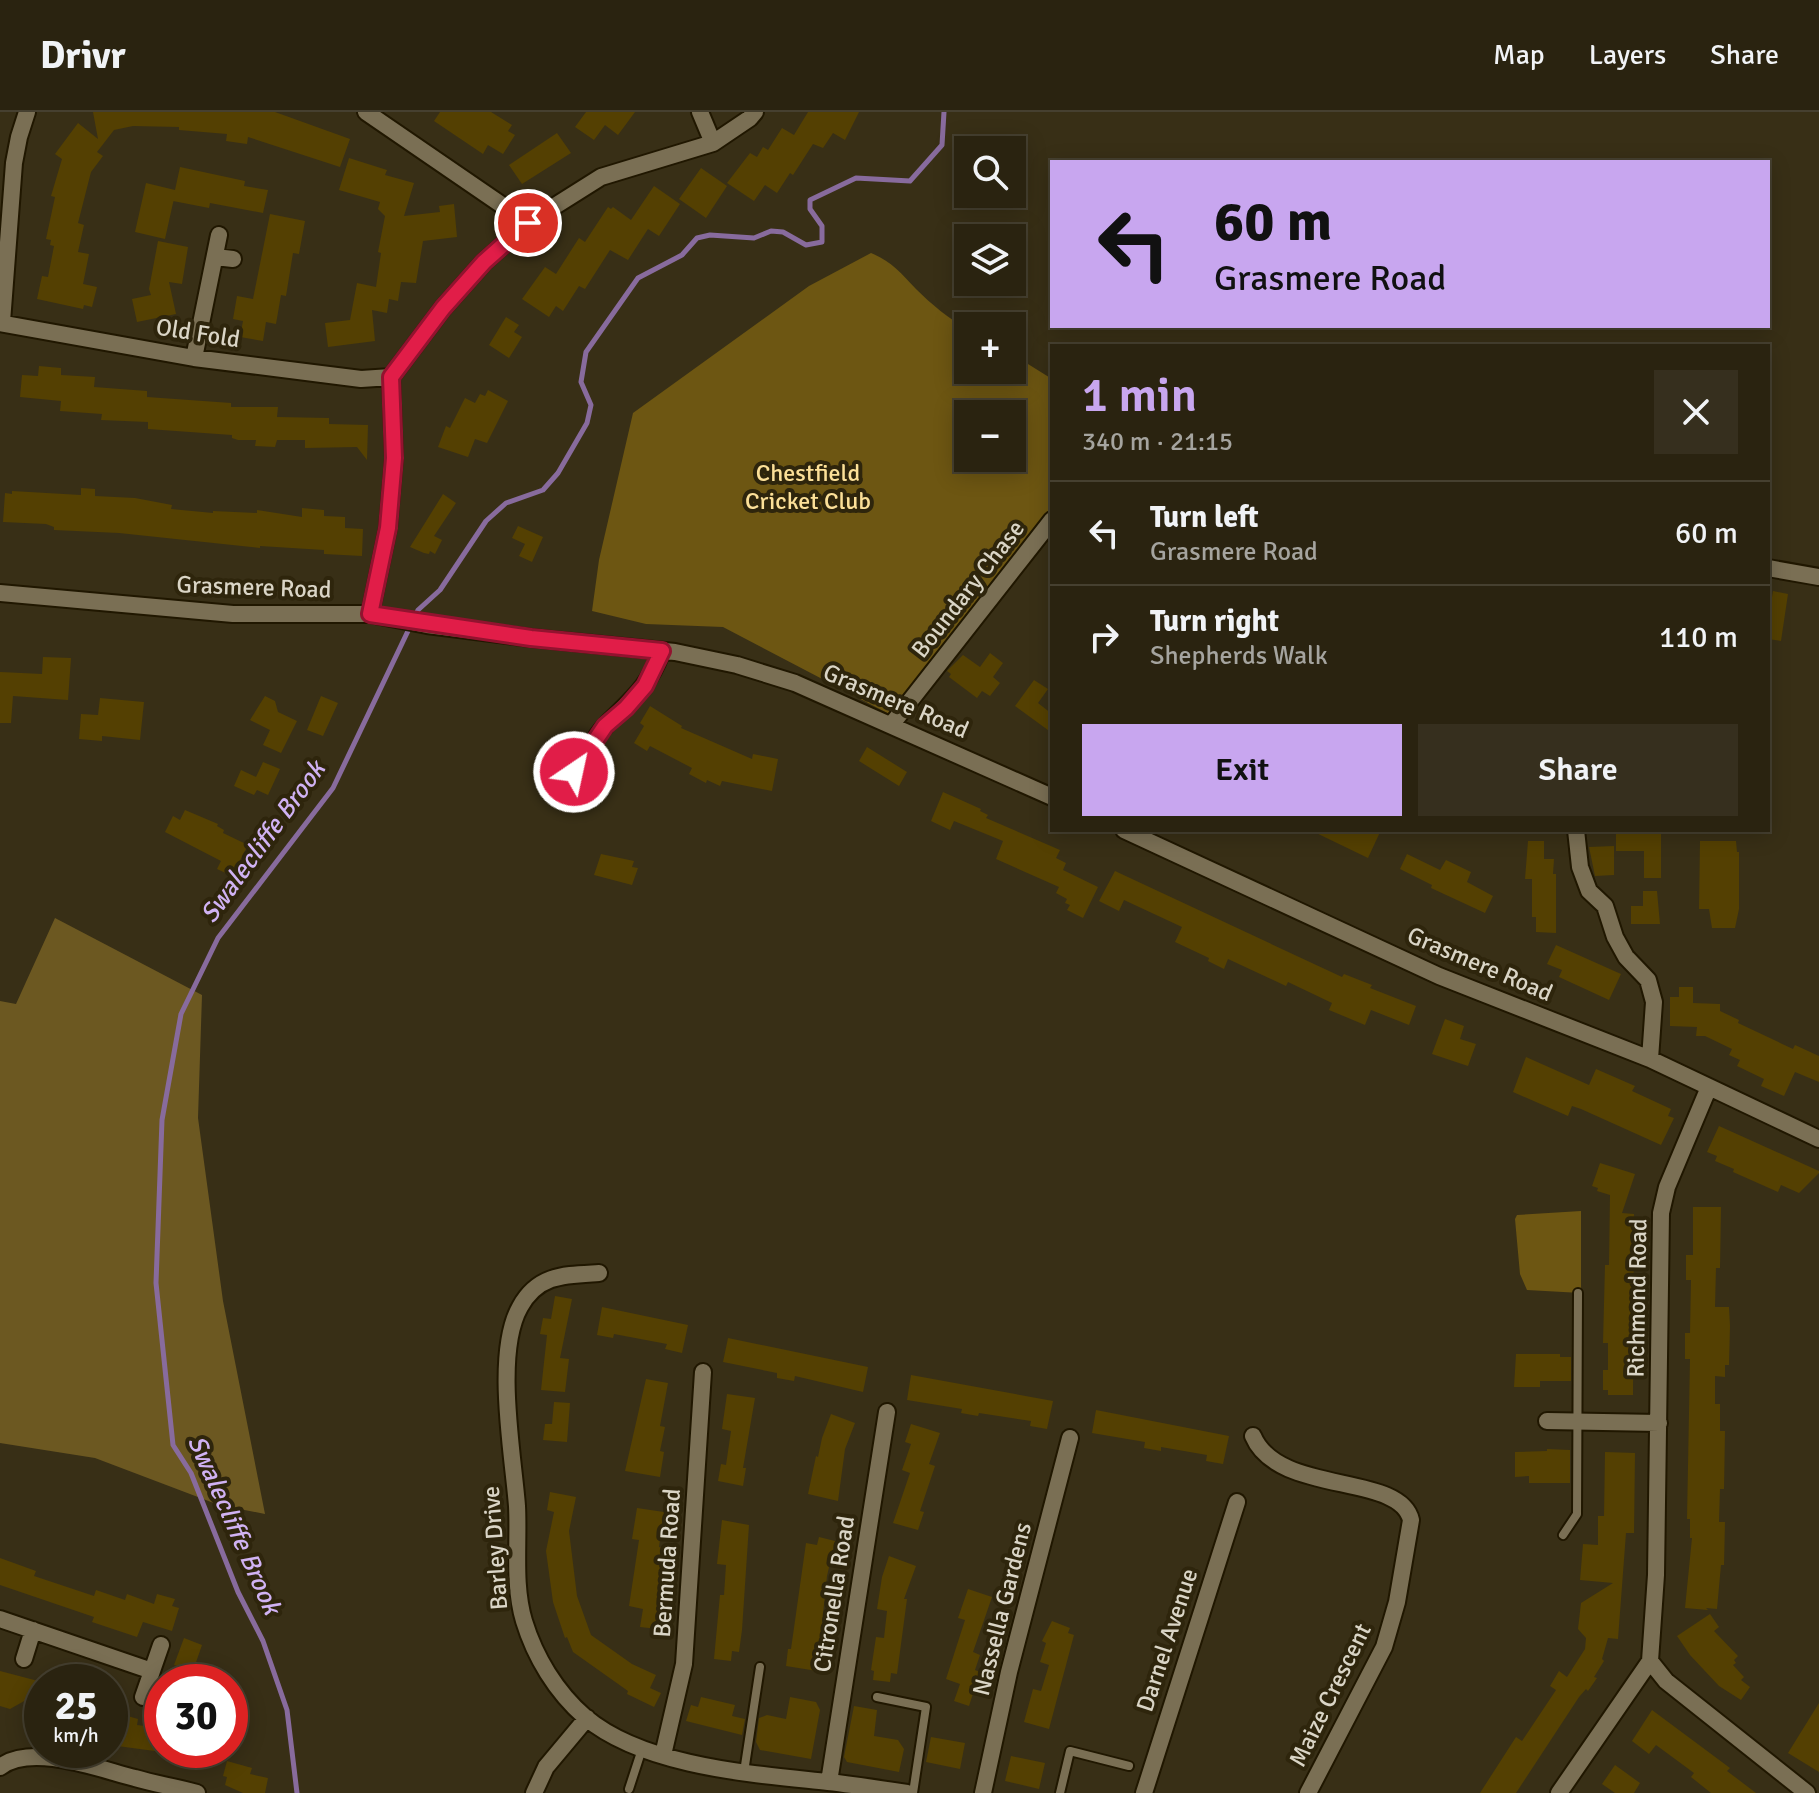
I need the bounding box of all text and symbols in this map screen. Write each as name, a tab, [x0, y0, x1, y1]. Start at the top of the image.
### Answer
text: Drivr	[40, 32, 126, 79]
text: Map	[1493, 38, 1545, 72]
text: Layers	[1589, 38, 1666, 72]
text: Share	[1710, 38, 1779, 72]
map controls	[954, 136, 1026, 472]
button: search	[954, 136, 1026, 208]
text: 60 m	[1214, 187, 1332, 256]
pin	[494, 189, 562, 257]
icon: left	[1082, 192, 1186, 296]
icon: arrive	[506, 201, 550, 245]
button: layers	[954, 224, 1026, 296]
text: Grasmere Road	[1214, 256, 1446, 301]
street label: Old Fold	[154, 312, 242, 354]
button: +	[954, 312, 1026, 384]
text: 1 min	[1082, 366, 1197, 425]
button: close	[1654, 370, 1738, 454]
button: −	[954, 400, 1026, 472]
text: 340 m · 21:15	[1082, 426, 1233, 458]
park label: Chestfield Cricket Club	[745, 458, 871, 516]
text: Turn left	[1150, 499, 1259, 536]
icon: left	[1082, 511, 1126, 555]
street label: Boundary Chase	[905, 514, 1031, 664]
text: 60 m	[1675, 515, 1738, 552]
text: Grasmere Road	[1150, 536, 1318, 568]
street label: Grasmere Road	[176, 569, 332, 605]
text: Turn right	[1150, 603, 1279, 640]
icon: right	[1082, 615, 1126, 659]
text: 110 m	[1659, 619, 1738, 656]
text: Shepherds Walk	[1150, 640, 1328, 672]
street label: Grasmere Road	[819, 657, 973, 745]
button: Exit	[1082, 724, 1402, 816]
button: Share	[1418, 724, 1738, 816]
position arrow	[532, 730, 616, 814]
water label: Swalecliffe Brook	[194, 753, 334, 929]
street label: Grasmere Road	[1403, 920, 1557, 1008]
street label: Richmond Road	[1621, 1218, 1653, 1378]
water label: Swalecliffe Brook	[180, 1431, 289, 1621]
street label: Barley Drive	[476, 1485, 514, 1611]
street label: Bermuda Road	[647, 1488, 687, 1638]
street label: Citronella Road	[807, 1514, 861, 1674]
street label: Nassella Gardens	[966, 1519, 1038, 1699]
street label: Darnel Avenue	[1130, 1565, 1204, 1715]
street label: Maize Crescent	[1282, 1618, 1378, 1772]
speed limit sign: 30	[144, 1664, 248, 1768]
text: 25	[54, 1681, 98, 1731]
text: km/h	[53, 1723, 99, 1748]

